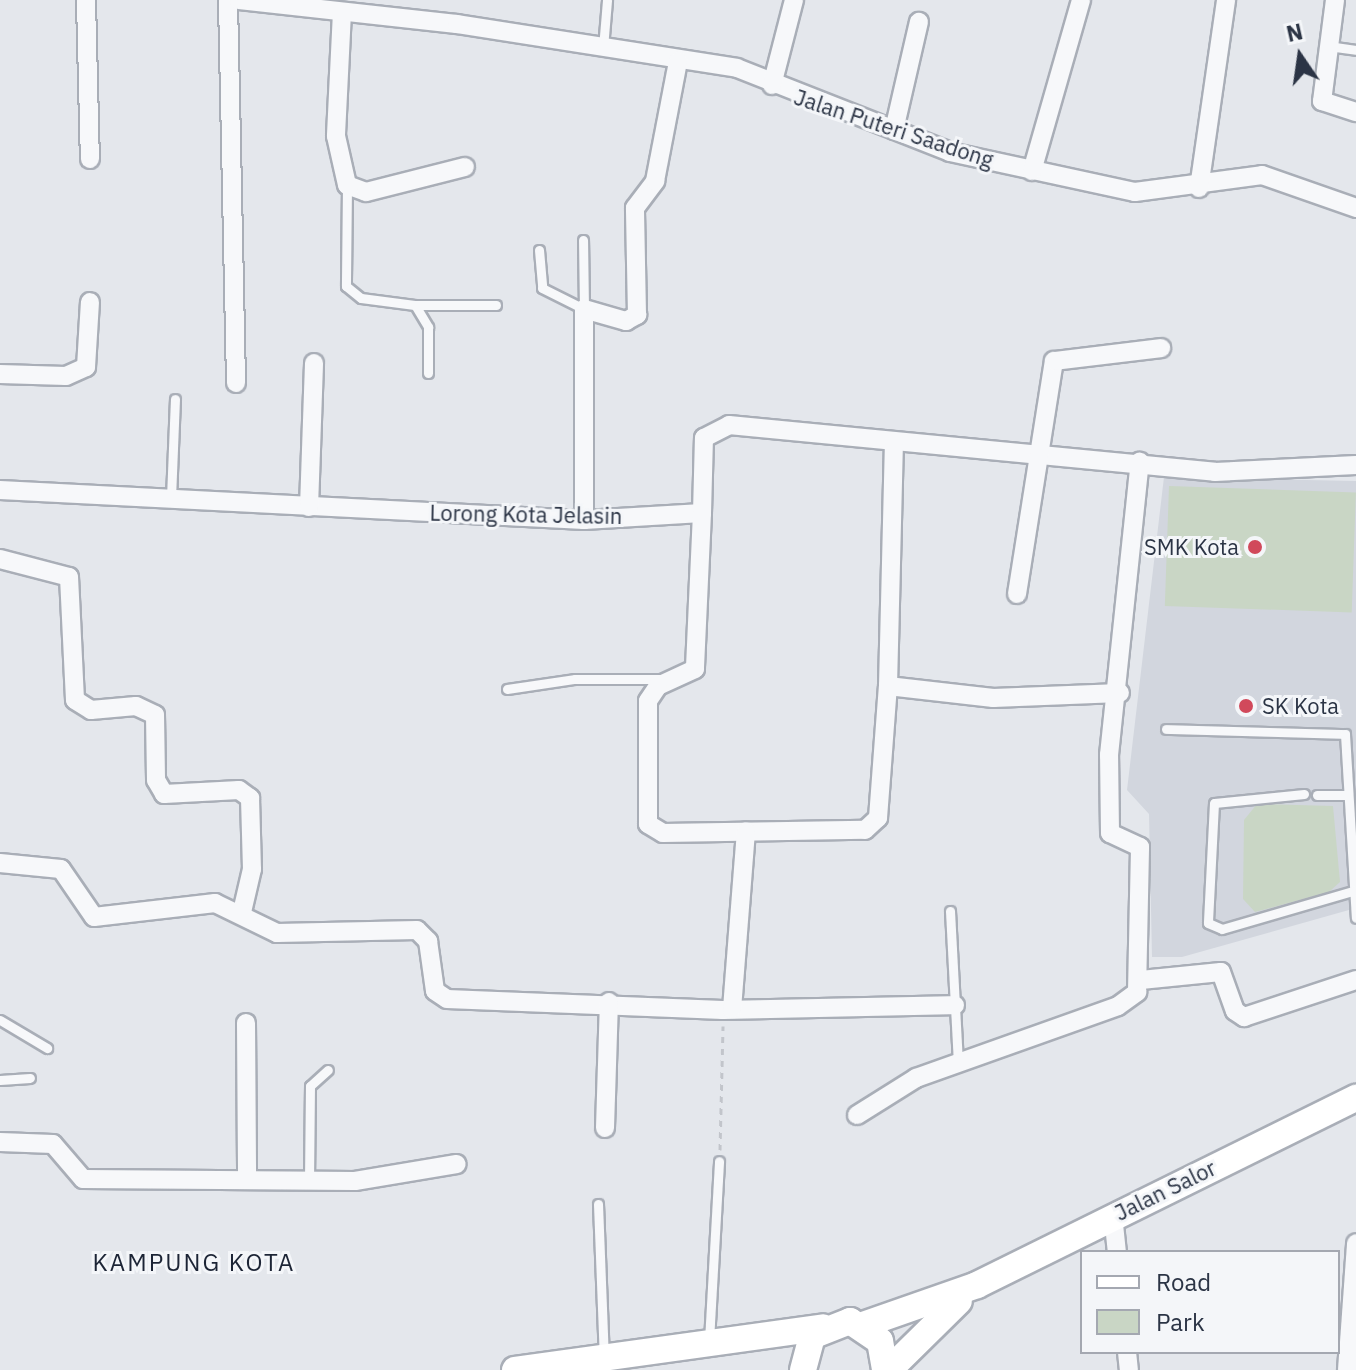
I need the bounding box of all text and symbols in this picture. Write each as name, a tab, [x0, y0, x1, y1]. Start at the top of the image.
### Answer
north arrow	[1260, 16, 1340, 96]
text: N	[1283, 16, 1306, 48]
street label: Jalan Puteri Saadong	[791, 83, 997, 173]
street label: Lorong Kota Jelasin	[429, 499, 623, 529]
place label: SMK Kota	[1144, 534, 1239, 560]
marker: SMK Kota	[1246, 538, 1264, 556]
place label: SK Kota	[1262, 693, 1339, 719]
marker: SK Kota	[1237, 697, 1255, 715]
street label: Jalan Salor	[1110, 1154, 1220, 1226]
district label: KAMPUNG KOTA	[93, 1249, 295, 1277]
legend	[1080, 1250, 1340, 1354]
text: Road	[1156, 1266, 1211, 1298]
text: Park	[1156, 1306, 1205, 1338]

